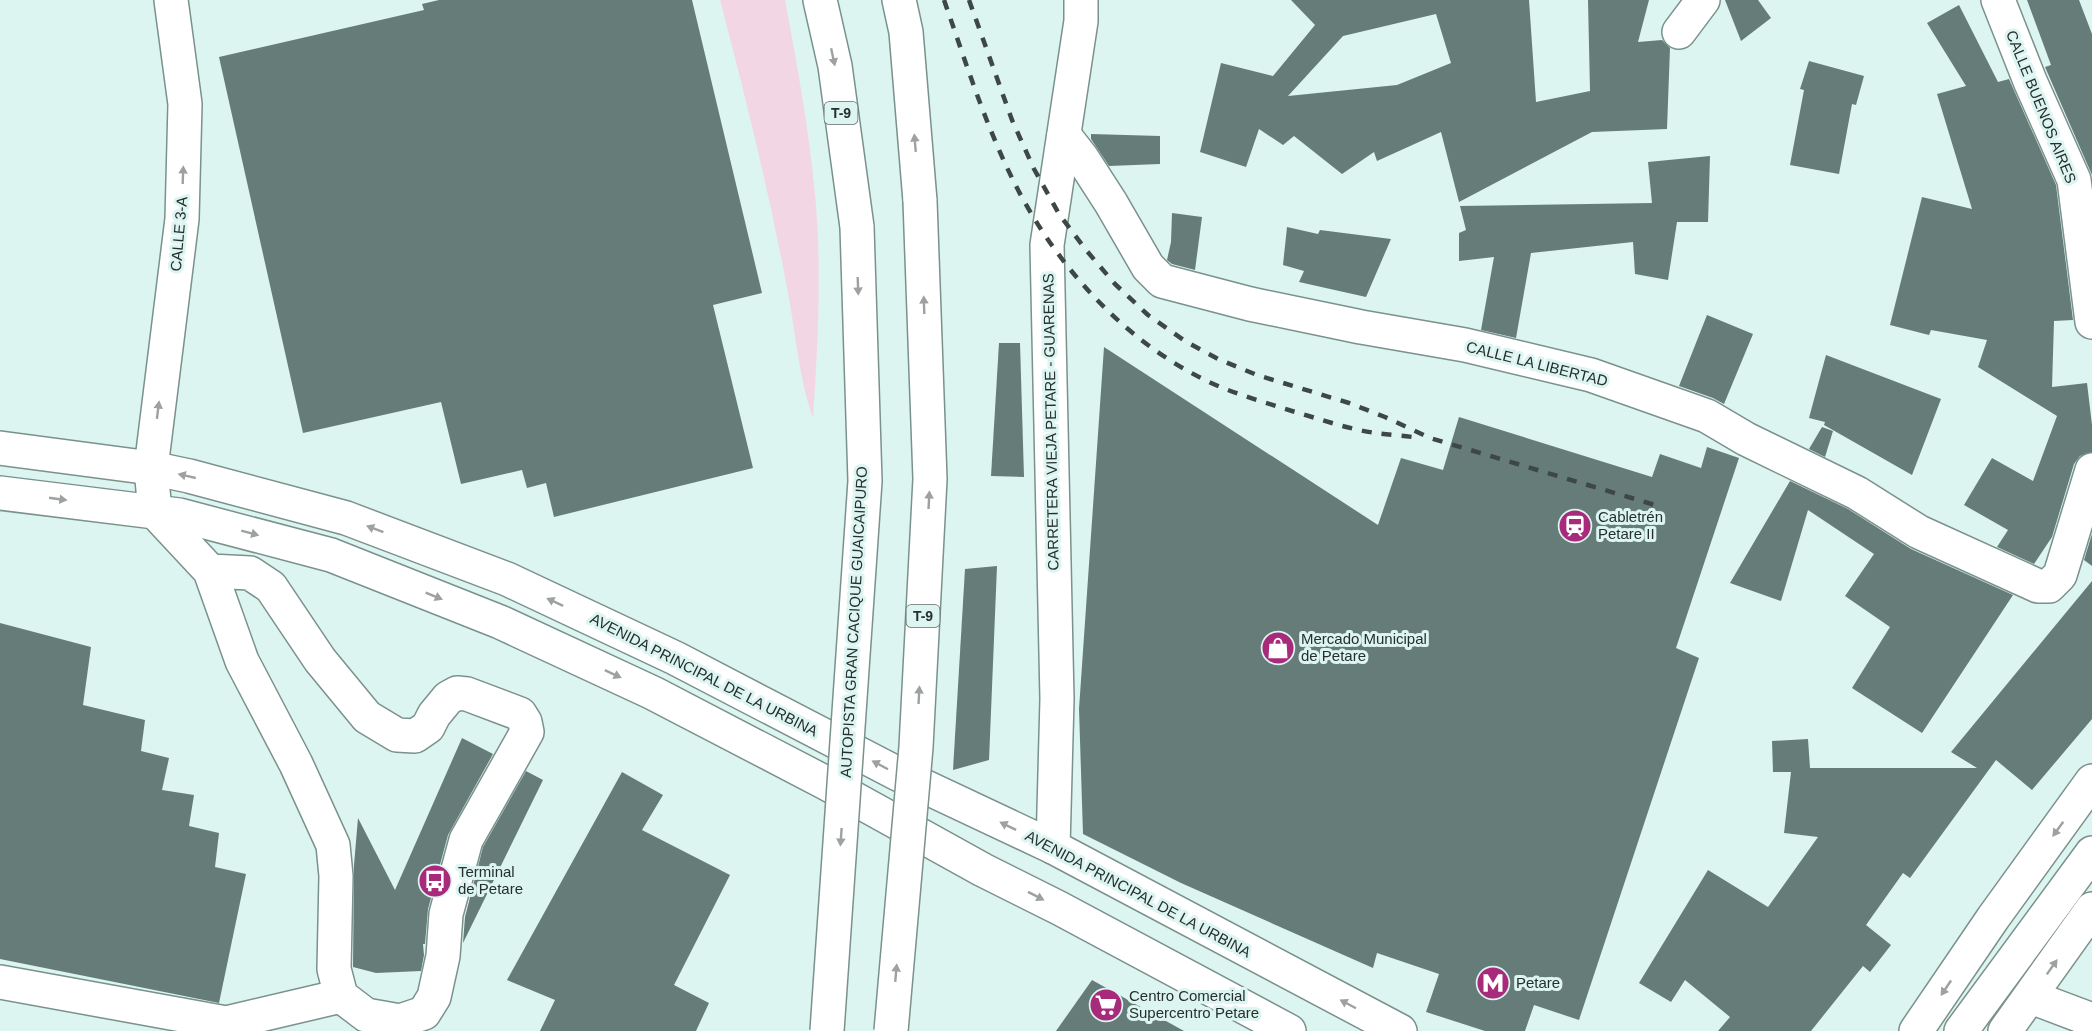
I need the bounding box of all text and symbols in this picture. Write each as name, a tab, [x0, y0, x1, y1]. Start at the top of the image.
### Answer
street label: CALLE BUENOS AIRES	[2003, 28, 2080, 186]
one-way arrow	[828, 48, 838, 66]
road number: T-9	[824, 102, 858, 124]
one-way arrow	[911, 133, 920, 152]
one-way arrow	[179, 165, 188, 184]
street label: CALLE 3-A	[167, 196, 190, 272]
street label: CARRETERA VIEJA PETARE - GUARENAS	[1039, 273, 1062, 571]
one-way arrow	[854, 276, 863, 295]
one-way arrow	[919, 296, 929, 315]
street label: CALLE LA LIBERTAD	[1465, 338, 1610, 389]
one-way arrow	[153, 401, 163, 420]
street label: AUTOPISTA GRAN CACIQUE GUAICAIPURO	[837, 466, 870, 778]
one-way arrow	[178, 470, 196, 480]
one-way arrow	[925, 490, 934, 509]
one-way arrow	[49, 494, 68, 503]
station icon: Cabletrén Petare II	[1557, 508, 1593, 544]
place label: Cabletrén Petare II	[1598, 508, 1663, 542]
one-way arrow	[365, 524, 383, 534]
one-way arrow	[241, 529, 259, 539]
one-way arrow	[425, 592, 443, 601]
one-way arrow	[547, 597, 564, 606]
road number: T-9	[906, 605, 940, 627]
street label: AVENIDA PRINCIPAL DE LA URBINA	[588, 610, 821, 740]
shop icon: Mercado Municipal de Petare	[1260, 630, 1296, 666]
place label: Mercado Municipal de Petare	[1301, 630, 1427, 664]
one-way arrow	[604, 670, 621, 679]
one-way arrow	[914, 685, 923, 704]
one-way arrow	[871, 760, 888, 769]
one-way arrow	[2052, 820, 2064, 836]
one-way arrow	[999, 821, 1016, 831]
one-way arrow	[836, 827, 845, 846]
street label: AVENIDA PRINCIPAL DE LA URBINA	[1022, 827, 1254, 960]
bus stop icon: Terminal de Petare	[417, 863, 453, 899]
place label: Terminal de Petare	[458, 863, 523, 897]
one-way arrow	[1027, 892, 1044, 901]
one-way arrow	[2046, 959, 2058, 975]
one-way arrow	[891, 963, 901, 982]
metro station icon: Petare	[1475, 965, 1511, 1001]
place label: Petare	[1516, 974, 1560, 991]
one-way arrow	[1940, 980, 1951, 996]
supermarket icon: Centro Comercial Supercentro Petare	[1088, 987, 1124, 1023]
place label: Centro Comercial Supercentro Petare	[1129, 987, 1259, 1021]
one-way arrow	[1339, 999, 1356, 1009]

